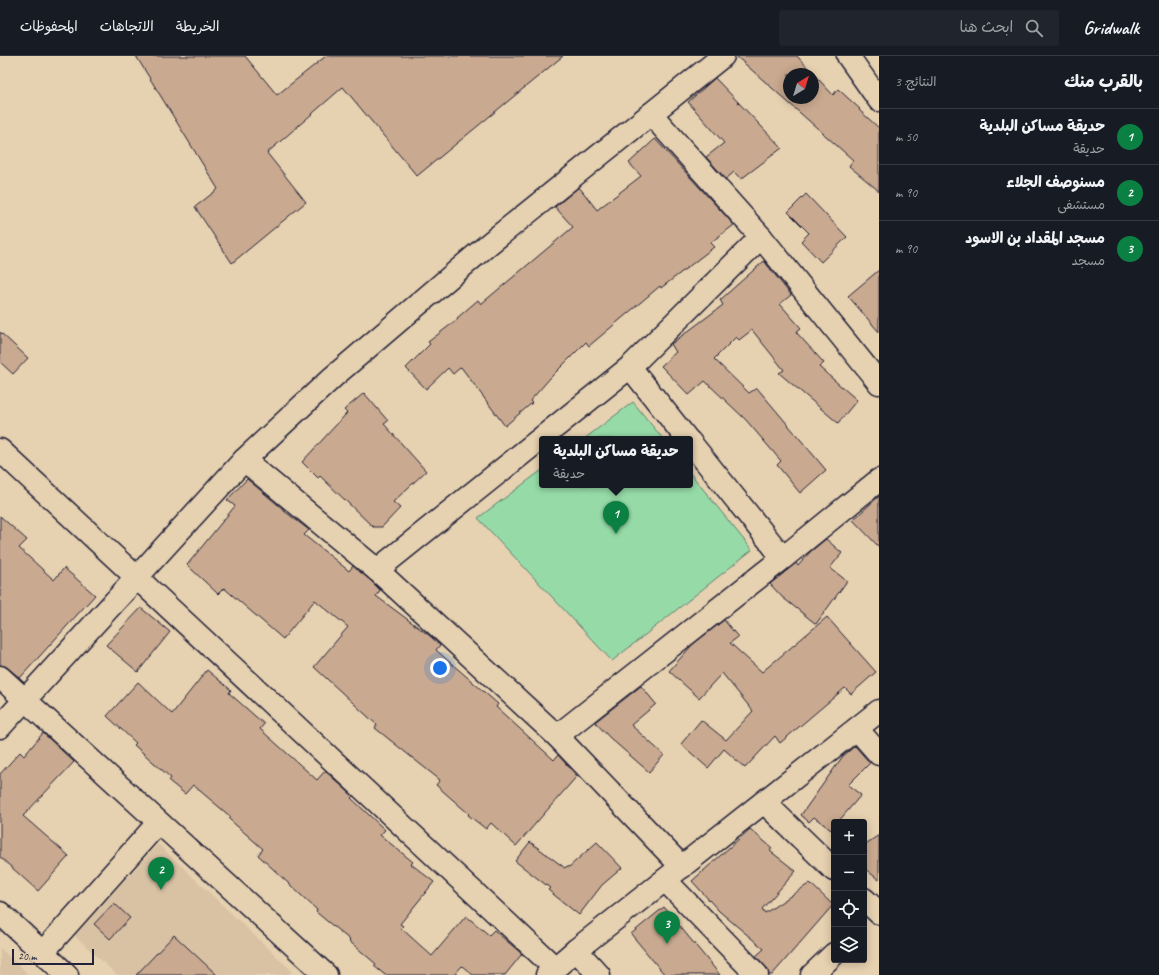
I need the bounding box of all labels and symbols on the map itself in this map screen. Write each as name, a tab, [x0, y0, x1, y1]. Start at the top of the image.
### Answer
north arrow	[783, 68, 819, 104]
pin: 1	[603, 501, 629, 534]
your location	[430, 658, 450, 678]
pin: 2	[148, 857, 174, 890]
pin: 3	[654, 911, 680, 944]
scale bar	[12, 947, 94, 966]

